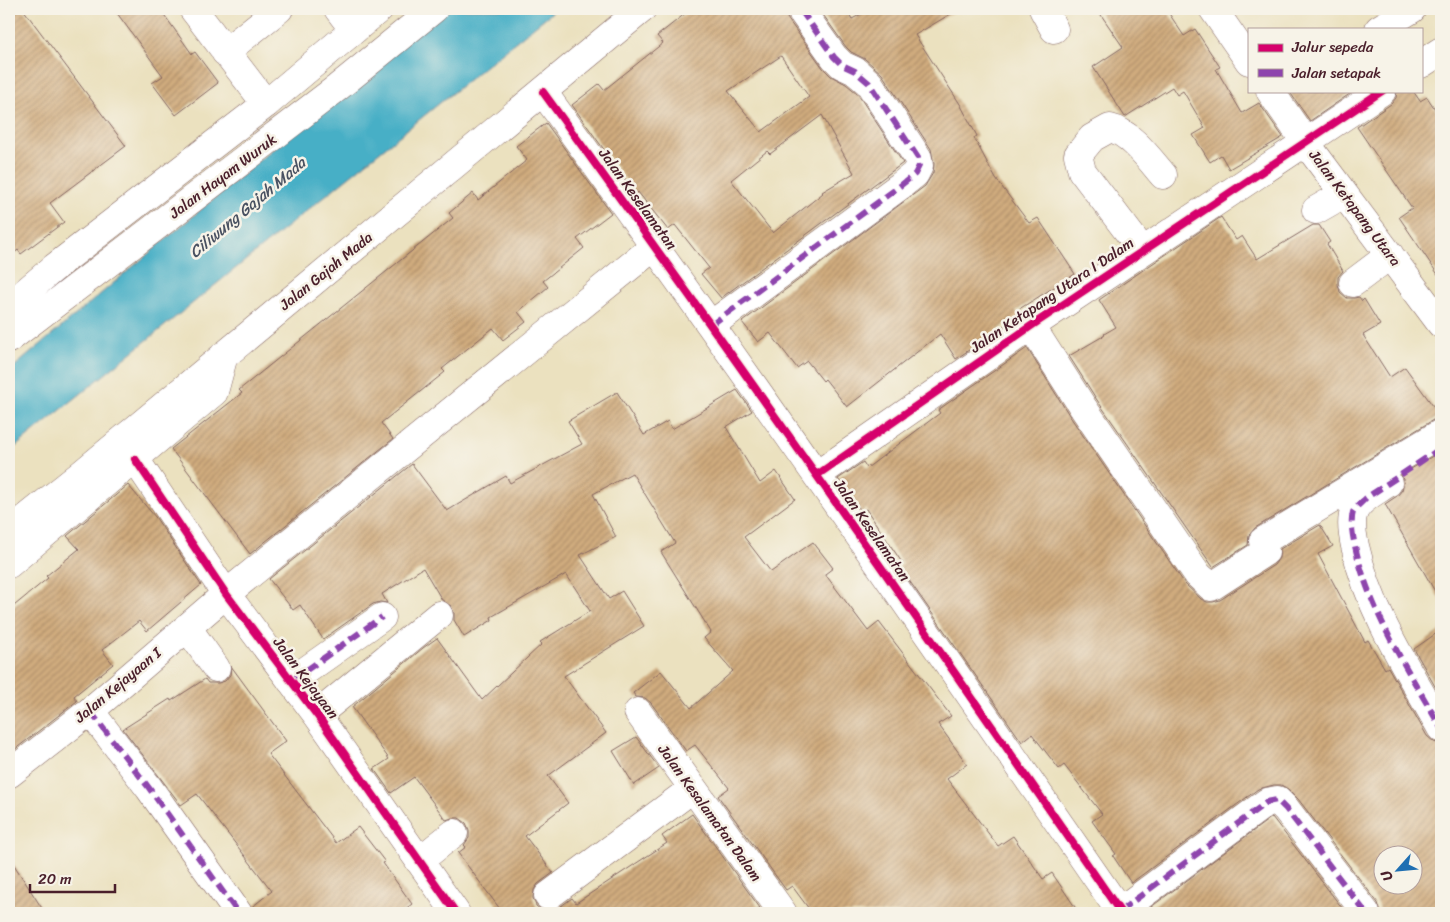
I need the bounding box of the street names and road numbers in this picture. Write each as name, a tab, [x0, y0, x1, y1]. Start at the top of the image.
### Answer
street label: Jalan Hayam Wuruk	[163, 127, 282, 226]
street label: Jalan Keselamatan	[591, 142, 684, 256]
street label: Jalan Ketapang Utara	[1302, 143, 1408, 272]
street label: Jalan Gajah Mada	[273, 225, 379, 318]
street label: Jalan Ketapang Utara I Dalam	[964, 230, 1139, 360]
street label: Jalan Keselamatan	[826, 472, 917, 587]
street label: Jalan Kejayaan	[266, 630, 346, 725]
street label: Jalan Kejayaan I	[68, 640, 168, 730]
street label: Jalan Kesalamatan Dalam	[651, 738, 769, 887]

